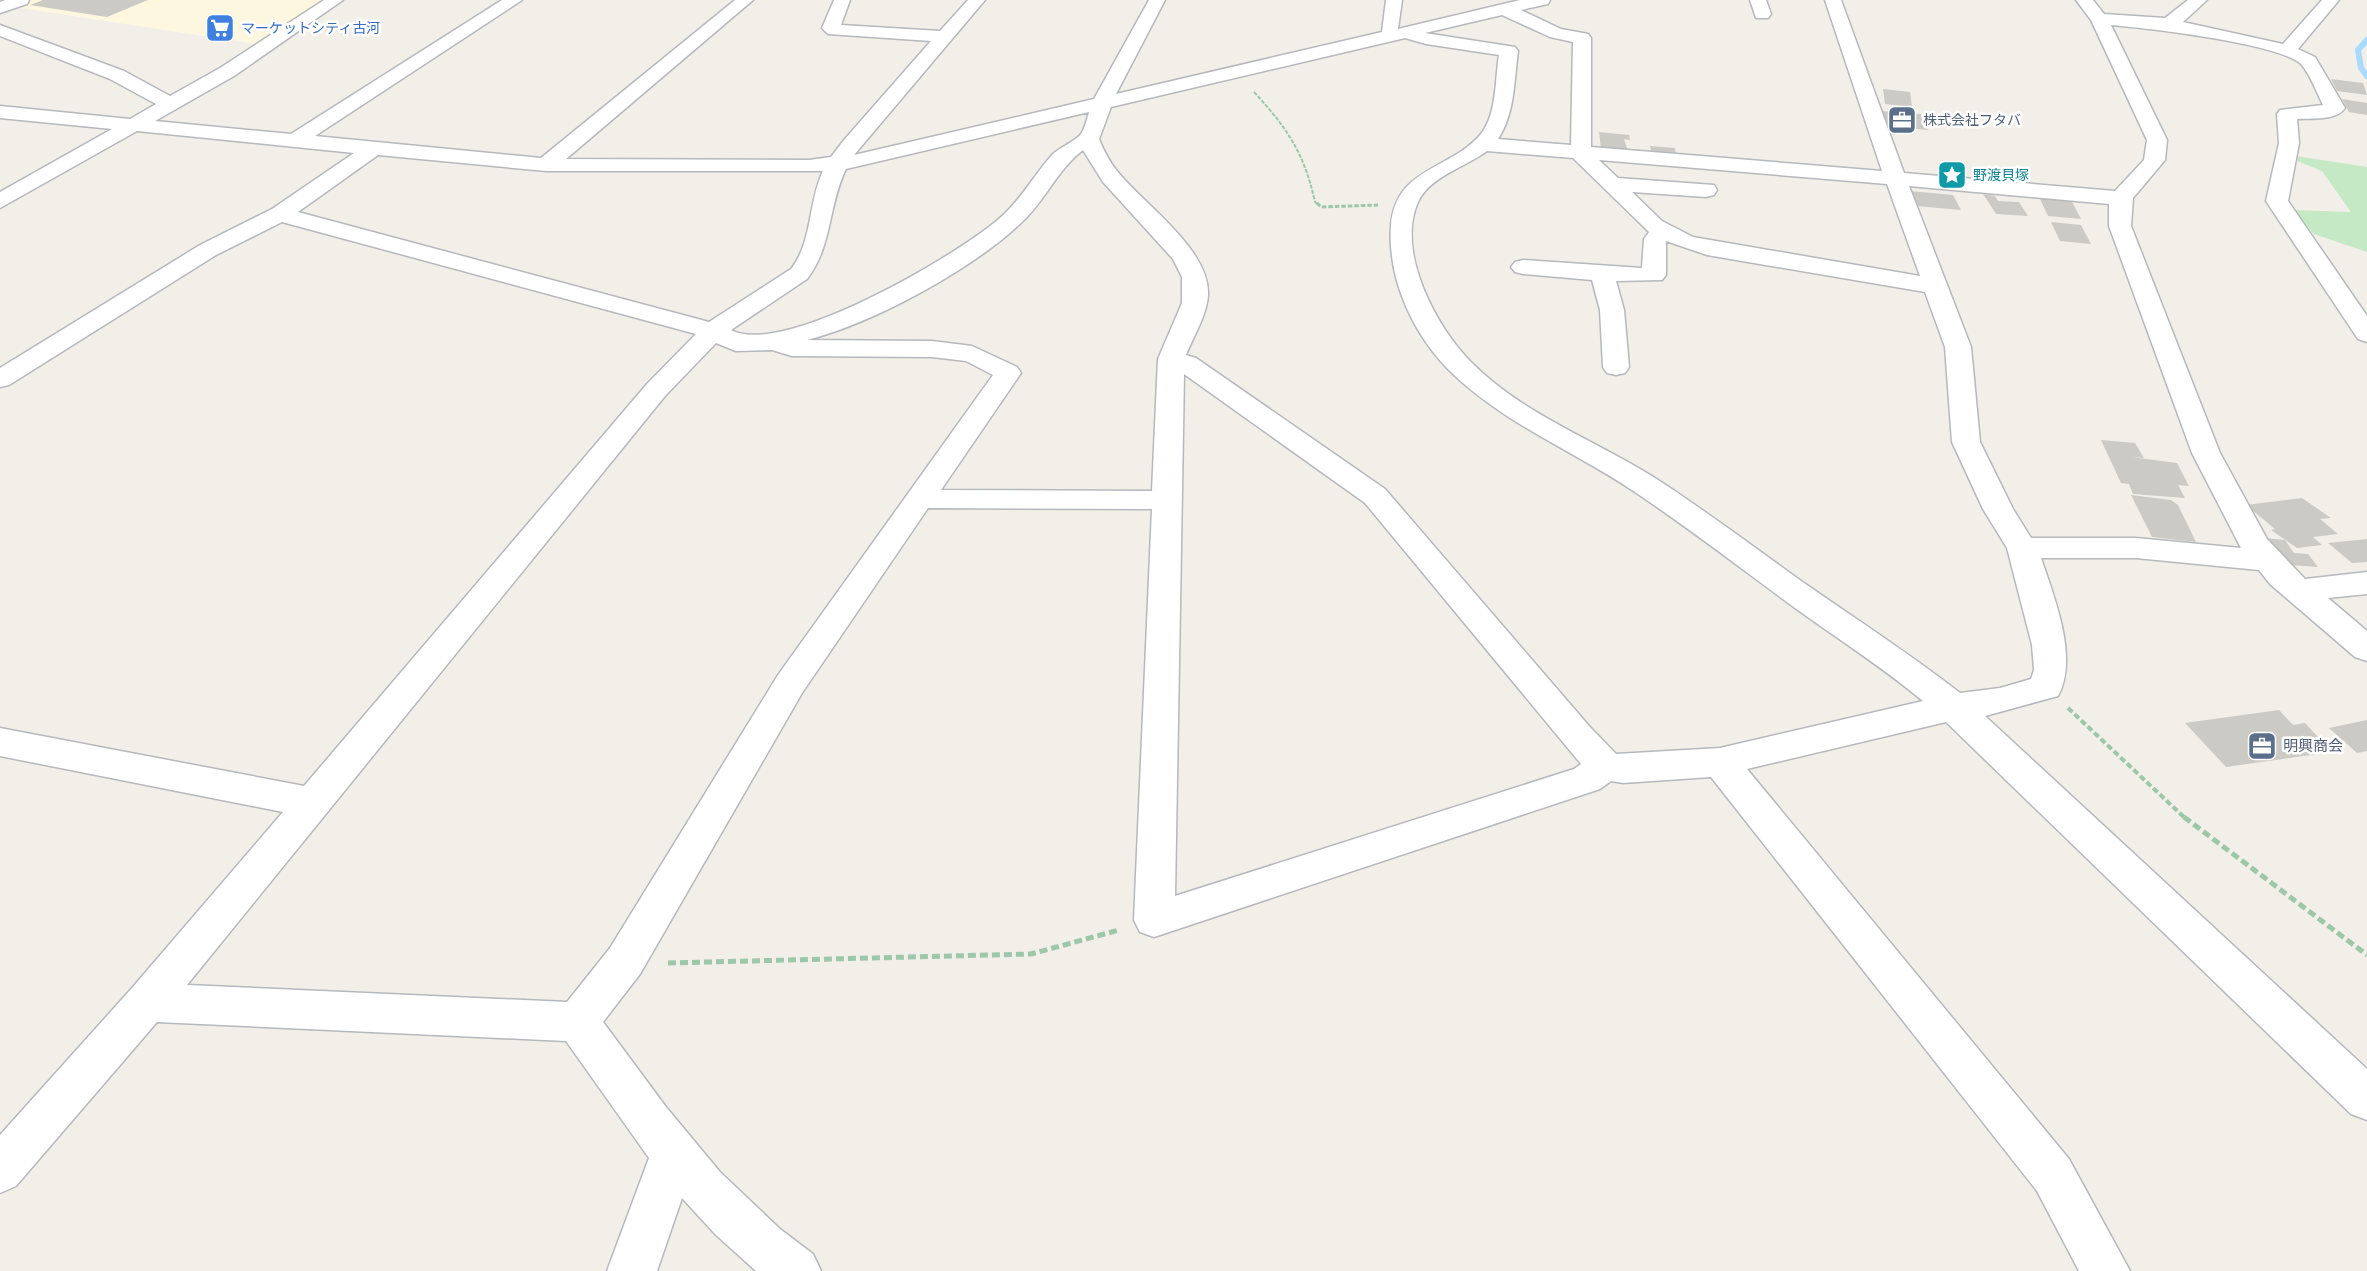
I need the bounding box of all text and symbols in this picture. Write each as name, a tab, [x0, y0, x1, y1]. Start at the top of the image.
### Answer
supermarket icon: マーケットシティ古河	[204, 12, 236, 44]
place label: マーケットシティ古河	[241, 20, 380, 36]
office icon: 株式会社フタバ	[1886, 104, 1918, 136]
place label: 株式会社フタバ	[1923, 112, 2021, 128]
place icon: 野渡貝塚	[1936, 159, 1968, 191]
place label: 野渡貝塚	[1973, 167, 2029, 183]
office icon: 明興商会	[2246, 730, 2278, 762]
place label: 明興商会	[2283, 737, 2343, 755]

